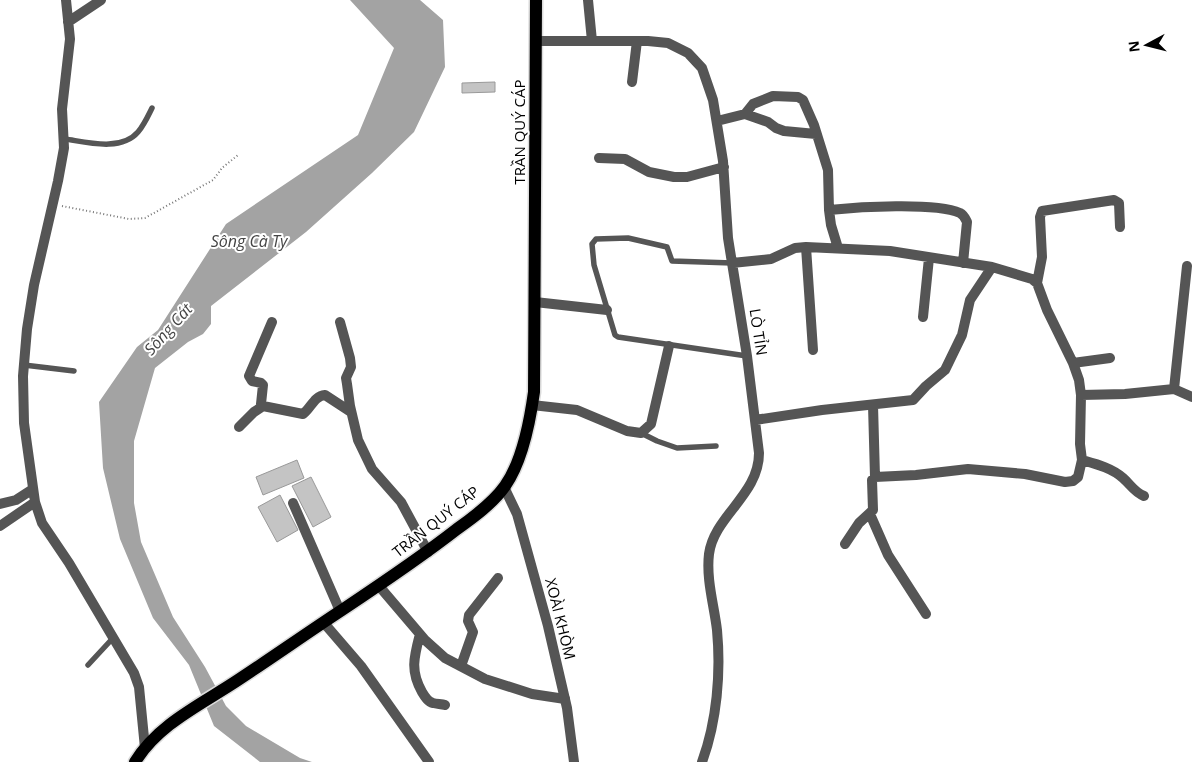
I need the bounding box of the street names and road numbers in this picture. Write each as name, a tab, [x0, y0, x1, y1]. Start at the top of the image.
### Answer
street label: TRẦN QUÝ CÁP	[509, 79, 529, 185]
street label: LÒ TỈN	[745, 307, 773, 357]
street label: TRẦN QUÝ CÁP	[388, 481, 483, 561]
street label: XOÀI KHÒM	[541, 576, 581, 662]

